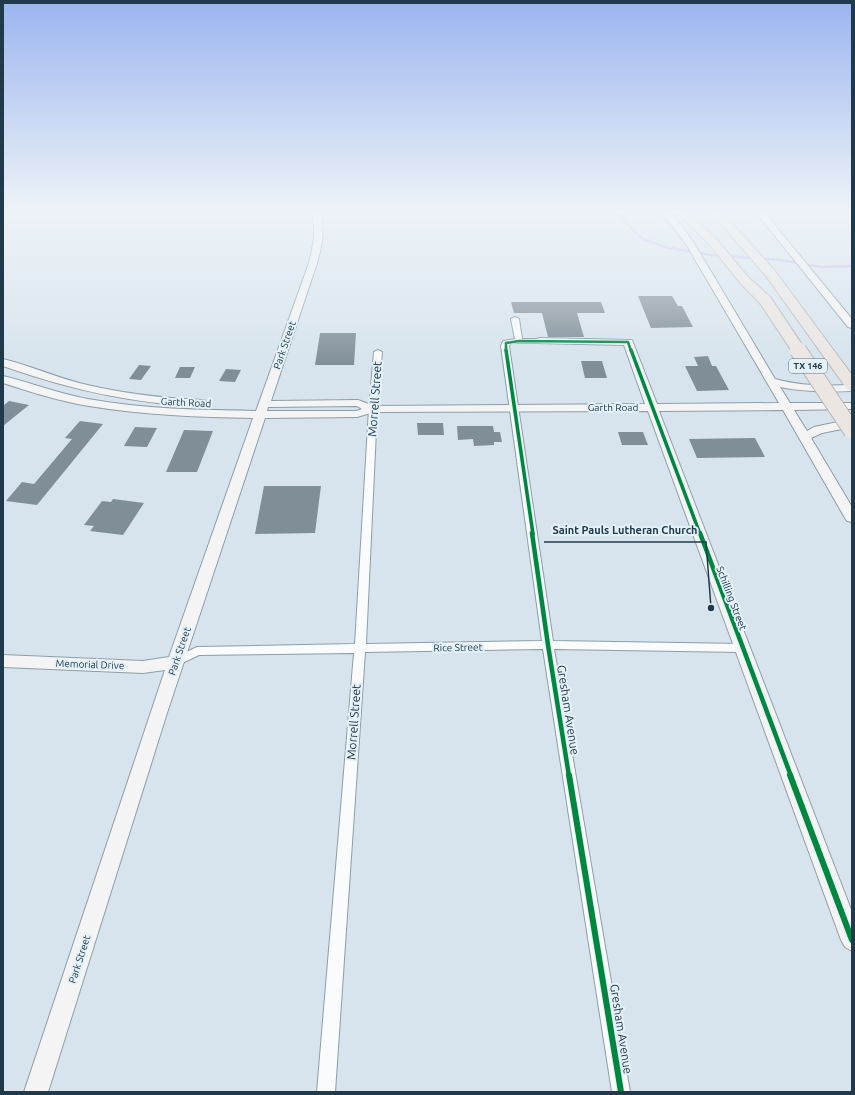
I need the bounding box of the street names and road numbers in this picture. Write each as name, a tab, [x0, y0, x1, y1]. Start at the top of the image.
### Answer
street label: Park Street	[271, 320, 298, 371]
road number: TX 146	[789, 359, 827, 373]
street label: Morrell Street	[365, 360, 384, 437]
street label: Garth Road	[160, 396, 212, 409]
street label: Garth Road	[588, 402, 638, 413]
street label: Schilling Street	[714, 565, 749, 632]
street label: Park Street	[166, 626, 193, 677]
street label: Rice Street	[433, 642, 483, 653]
street label: Memorial Drive	[56, 658, 124, 671]
street label: Gresham Avenue	[555, 664, 582, 756]
street label: Morrell Street	[344, 683, 363, 760]
street label: Park Street	[67, 934, 92, 985]
street label: Gresham Avenue	[608, 983, 635, 1075]

